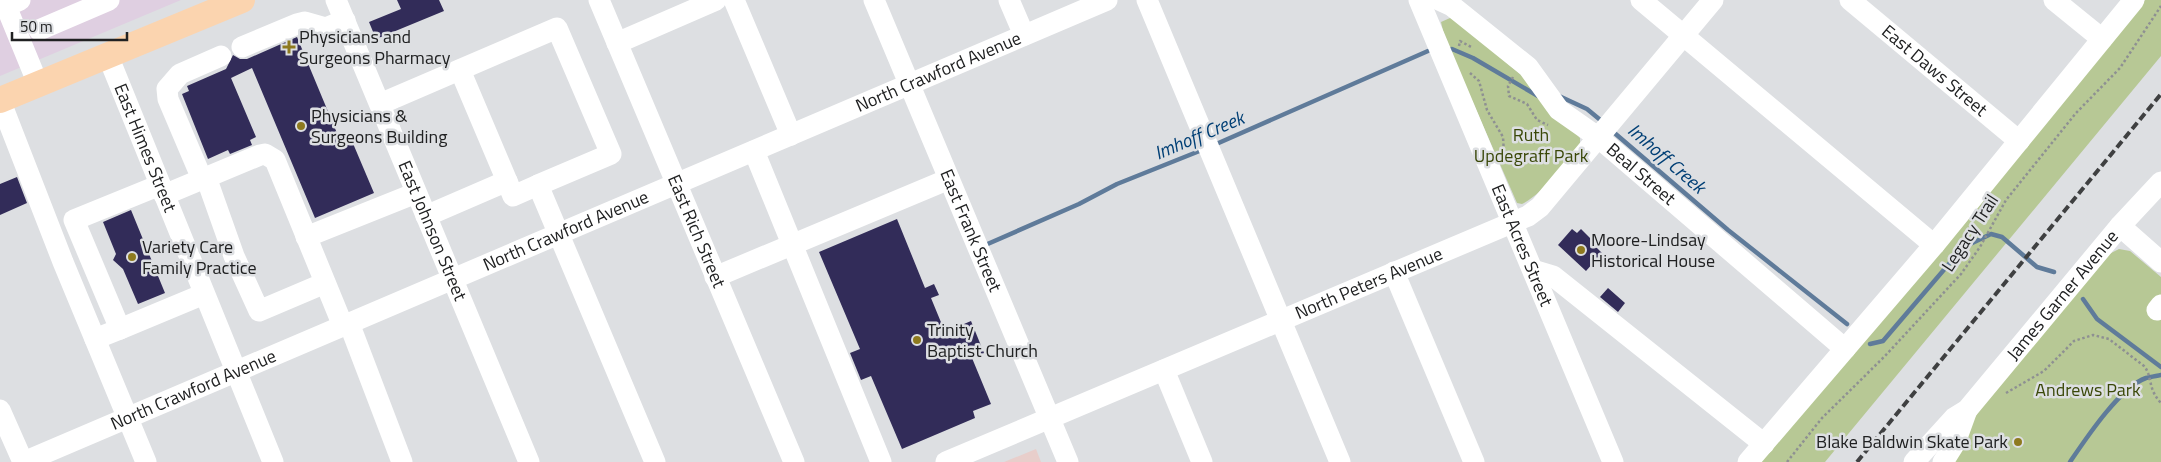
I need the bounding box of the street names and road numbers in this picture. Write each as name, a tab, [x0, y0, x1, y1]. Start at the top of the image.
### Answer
street label: East Daws Street	[1876, 18, 1994, 123]
street label: North Crawford Avenue	[851, 24, 1025, 119]
street label: East Himes Street	[107, 79, 184, 217]
street label: Beal Street	[1601, 136, 1682, 212]
street label: East Johnson Street	[392, 156, 474, 305]
street label: East Frank Street	[933, 165, 1009, 296]
street label: East Rich Street	[661, 170, 733, 293]
street label: East Acres Street	[1485, 180, 1560, 311]
street label: North Crawford Avenue	[479, 183, 653, 278]
street label: Legacy Trail	[1934, 189, 2005, 277]
street label: James Garner Avenue	[2000, 224, 2124, 366]
street label: North Peters Avenue	[1291, 240, 1447, 326]
street label: North Crawford Avenue	[106, 342, 280, 437]

